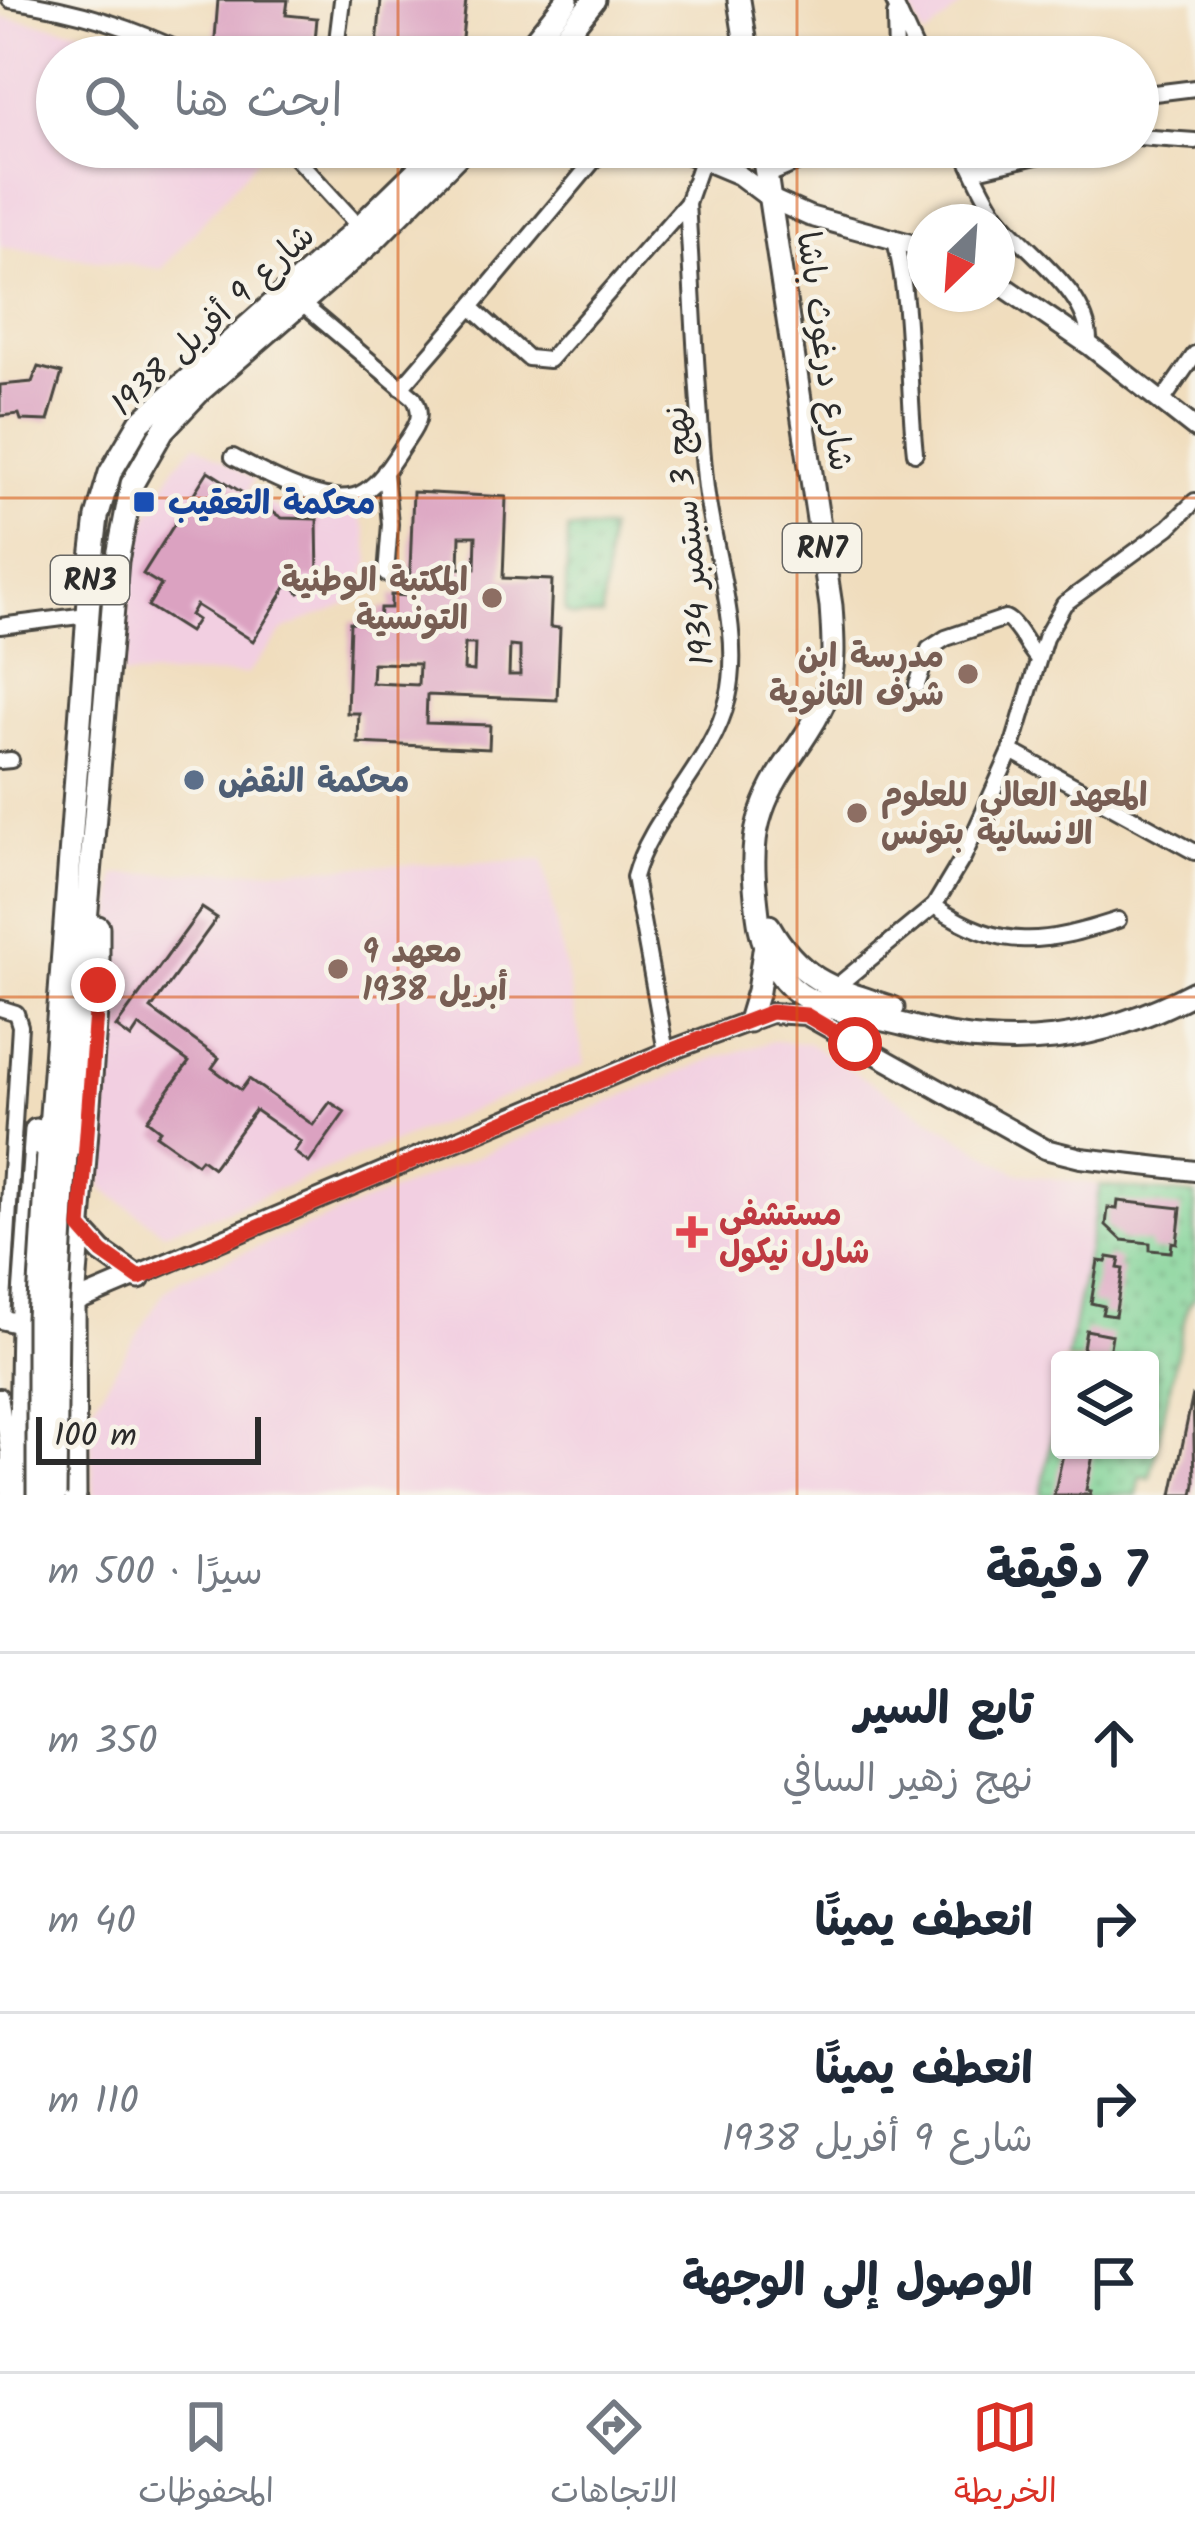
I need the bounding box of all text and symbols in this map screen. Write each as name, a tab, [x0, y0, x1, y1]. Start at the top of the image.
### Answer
search box	[36, 36, 1159, 168]
text: ابحث هنا	[174, 67, 342, 139]
icon: search	[78, 69, 144, 135]
north arrow	[907, 204, 1015, 312]
street label: شارع 9 أفريل 1938	[100, 212, 329, 431]
street label: شارع درغوث باشا	[779, 228, 866, 475]
street label: نهج 3 سبتمبر 1934	[652, 403, 731, 668]
place label: محكمة التعقيب	[168, 479, 376, 532]
marker: محكمة التعقيب	[131, 489, 157, 515]
road number: RN7	[783, 524, 861, 572]
road number: RN3	[51, 556, 129, 604]
place label: المكتبة الوطنية التونسية	[281, 556, 468, 647]
marker: المكتبة الوطنية التونسية	[479, 585, 505, 611]
place label: مدرسة ابن شرف الثانوية	[769, 632, 944, 723]
marker: مدرسة ابن شرف الثانوية	[955, 661, 981, 687]
place label: محكمة النقض	[218, 757, 410, 810]
marker: محكمة النقض	[181, 767, 207, 793]
place label: المعهد العالي للعلوم الانسانية بتونس	[881, 771, 1148, 862]
marker: المعهد العالي للعلوم الانسانية بتونس	[844, 800, 870, 826]
place label: معهد 9 أبريل 1938	[362, 927, 507, 1018]
marker: معهد 9 أبريل 1938	[325, 956, 351, 982]
route end	[71, 958, 125, 1012]
route start	[828, 1017, 882, 1071]
place label: مستشفى شارل نيكول	[719, 1190, 869, 1281]
marker: مستشفى شارل نيكول	[676, 1216, 708, 1248]
map controls	[1051, 1351, 1159, 1459]
button: layers	[1051, 1351, 1159, 1459]
scale bar	[36, 1411, 261, 1464]
text: 100 m	[54, 1411, 137, 1464]
text: 7 دقيقة	[986, 1533, 1147, 1614]
text: سيرًا · 500 m	[48, 1543, 263, 1605]
text: تابع السير	[855, 1675, 1033, 1747]
icon: ahead	[1081, 1710, 1147, 1776]
text: 350 m	[48, 1712, 157, 1774]
text: نهج زهير السافي	[782, 1750, 1033, 1812]
text: انعطف يمينًا	[815, 1887, 1033, 1959]
icon: right	[1081, 1890, 1147, 1956]
text: 40 m	[48, 1892, 136, 1954]
text: انعطف يمينًا	[815, 2035, 1033, 2107]
icon: right	[1081, 2070, 1147, 2136]
text: 110 m	[48, 2072, 139, 2134]
text: شارع 9 أفريل 1938	[722, 2110, 1033, 2172]
text: الوصول إلى الوجهة	[682, 2247, 1033, 2319]
icon: arrive	[1081, 2250, 1147, 2316]
tab: المحفوظات	[138, 2394, 274, 2520]
tab: الاتجاهات	[550, 2394, 678, 2520]
tab: الخريطة	[954, 2394, 1057, 2520]

